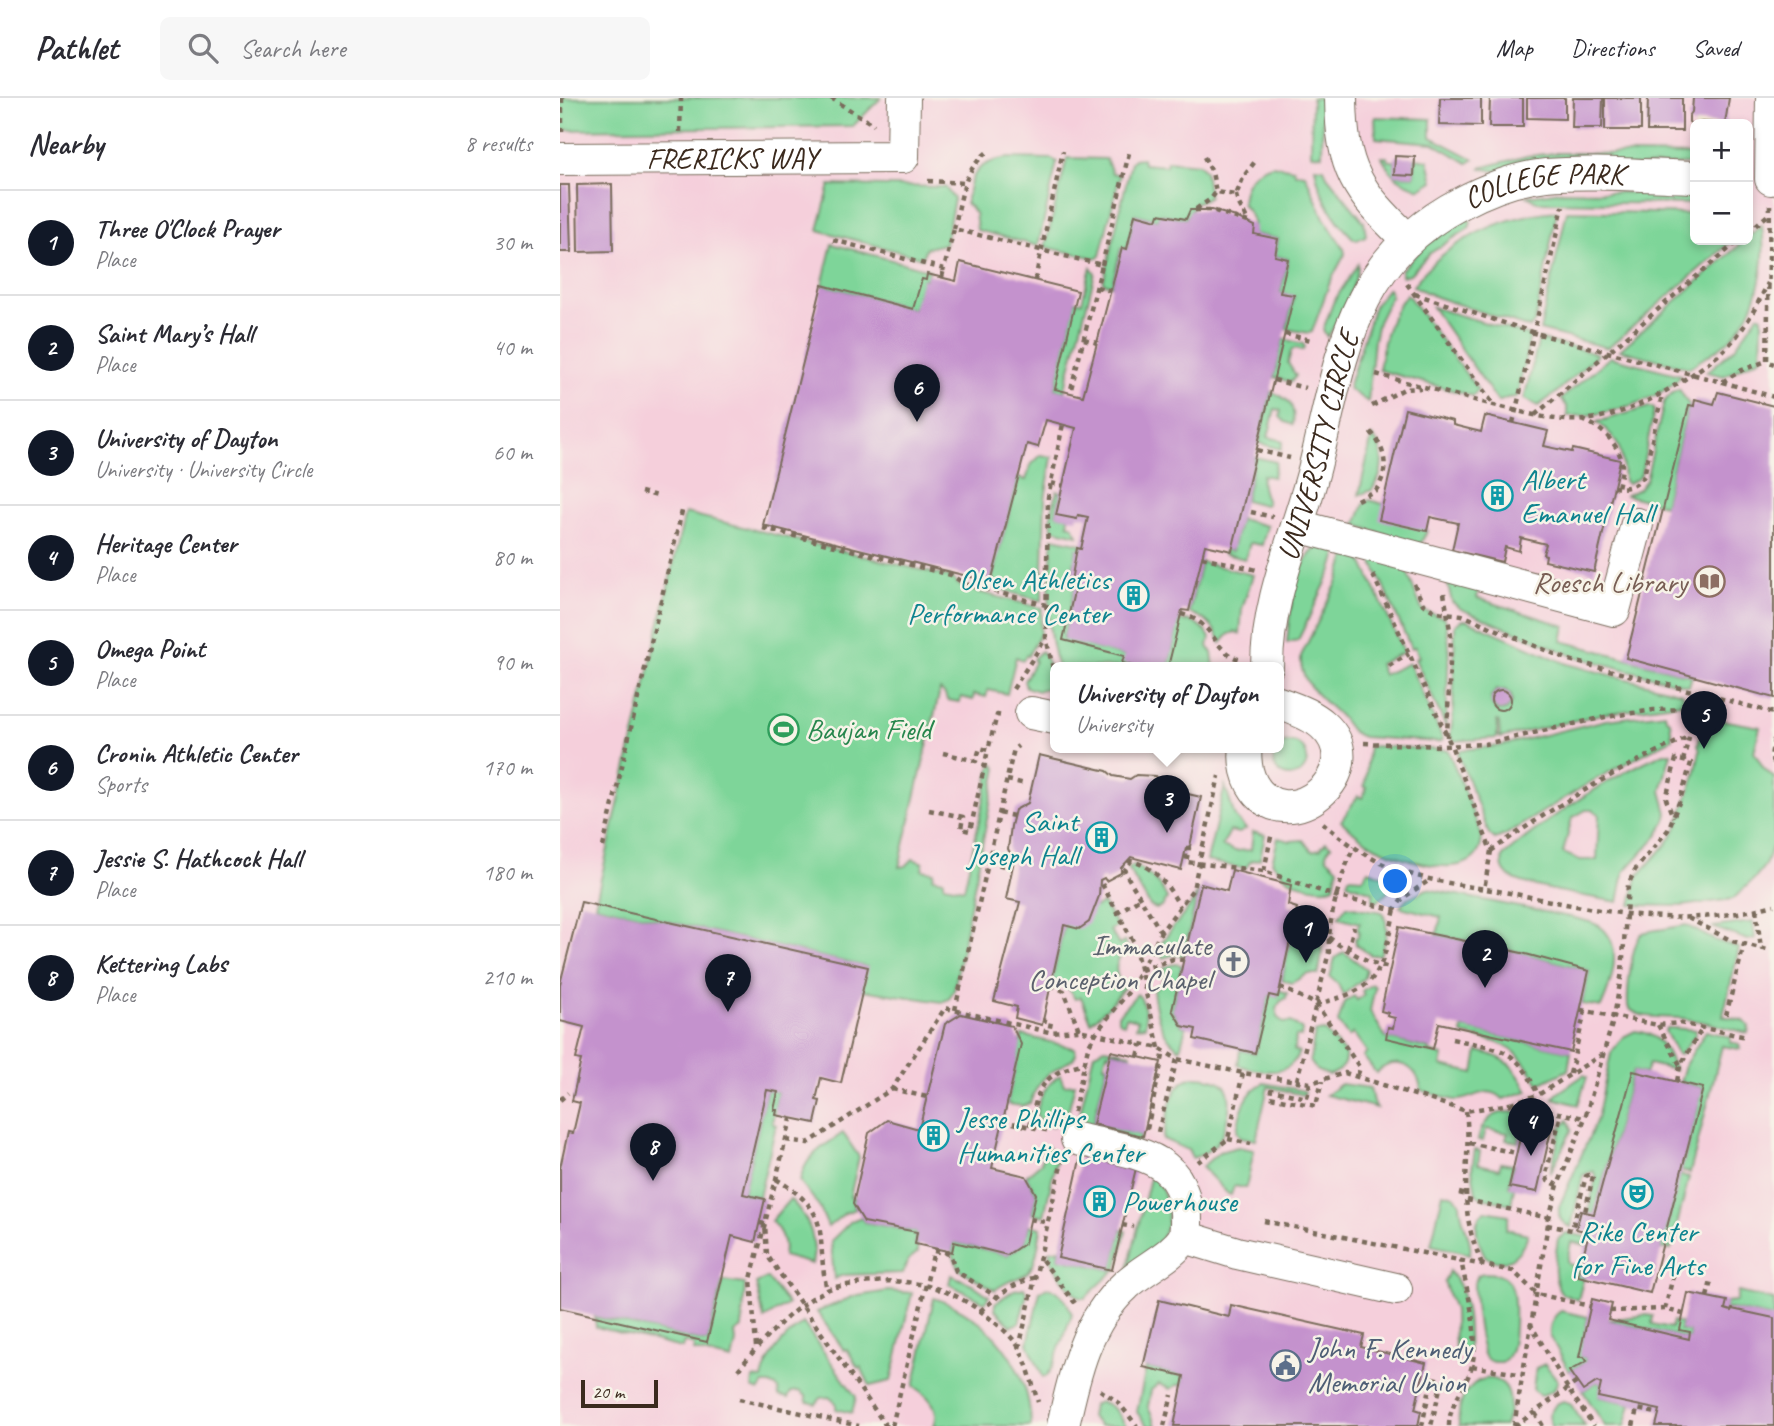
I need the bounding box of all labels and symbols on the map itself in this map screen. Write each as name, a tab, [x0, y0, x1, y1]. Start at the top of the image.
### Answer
street label: FRERICKS WAY	[646, 138, 823, 177]
street label: COLLEGE PARK	[1457, 154, 1630, 218]
street label: UNIVERSITY CIRCLE	[1268, 322, 1369, 565]
pin: 6	[894, 364, 940, 422]
place label: Albert Emanuel Hall	[1521, 460, 1659, 532]
building icon: Albert Emanuel Hall	[1481, 479, 1515, 513]
place label: Olsen Athletics Performance Center	[907, 560, 1113, 632]
place label: Roesch Library	[1533, 563, 1690, 601]
library icon: Roesch Library	[1693, 565, 1727, 599]
building icon: Olsen Athletics Performance Center	[1116, 579, 1150, 613]
pin: 5	[1681, 691, 1727, 749]
place label: Baujan Field	[806, 710, 935, 748]
sports icon: Baujan Field	[766, 712, 800, 746]
pin: 3	[1144, 775, 1190, 833]
place label: Saint Joseph Hall	[965, 802, 1083, 874]
building icon: Saint Joseph Hall	[1084, 821, 1118, 855]
your location	[1378, 864, 1412, 898]
pin: 1	[1283, 905, 1329, 963]
place label: Immaculate Conception Chapel	[1028, 926, 1216, 998]
pin: 2	[1462, 930, 1508, 988]
church icon: Immaculate Conception Chapel	[1217, 945, 1251, 979]
pin: 7	[705, 954, 751, 1012]
pin: 4	[1508, 1098, 1554, 1156]
place label: Jesse Phillips Humanities Center	[955, 1099, 1147, 1171]
building icon: Jesse Phillips Humanities Center	[917, 1118, 951, 1152]
pin: 8	[630, 1123, 676, 1181]
theatre icon: Rike Center for Fine Arts	[1621, 1176, 1655, 1210]
place label: Powerhouse	[1122, 1182, 1239, 1220]
building icon: Powerhouse	[1082, 1184, 1116, 1218]
place label: Rike Center for Fine Arts	[1572, 1212, 1707, 1284]
place label: John F. Kennedy Memorial Union	[1306, 1329, 1474, 1401]
public building icon: John F. Kennedy Memorial Union	[1268, 1348, 1302, 1382]
scale bar	[581, 1377, 658, 1409]

